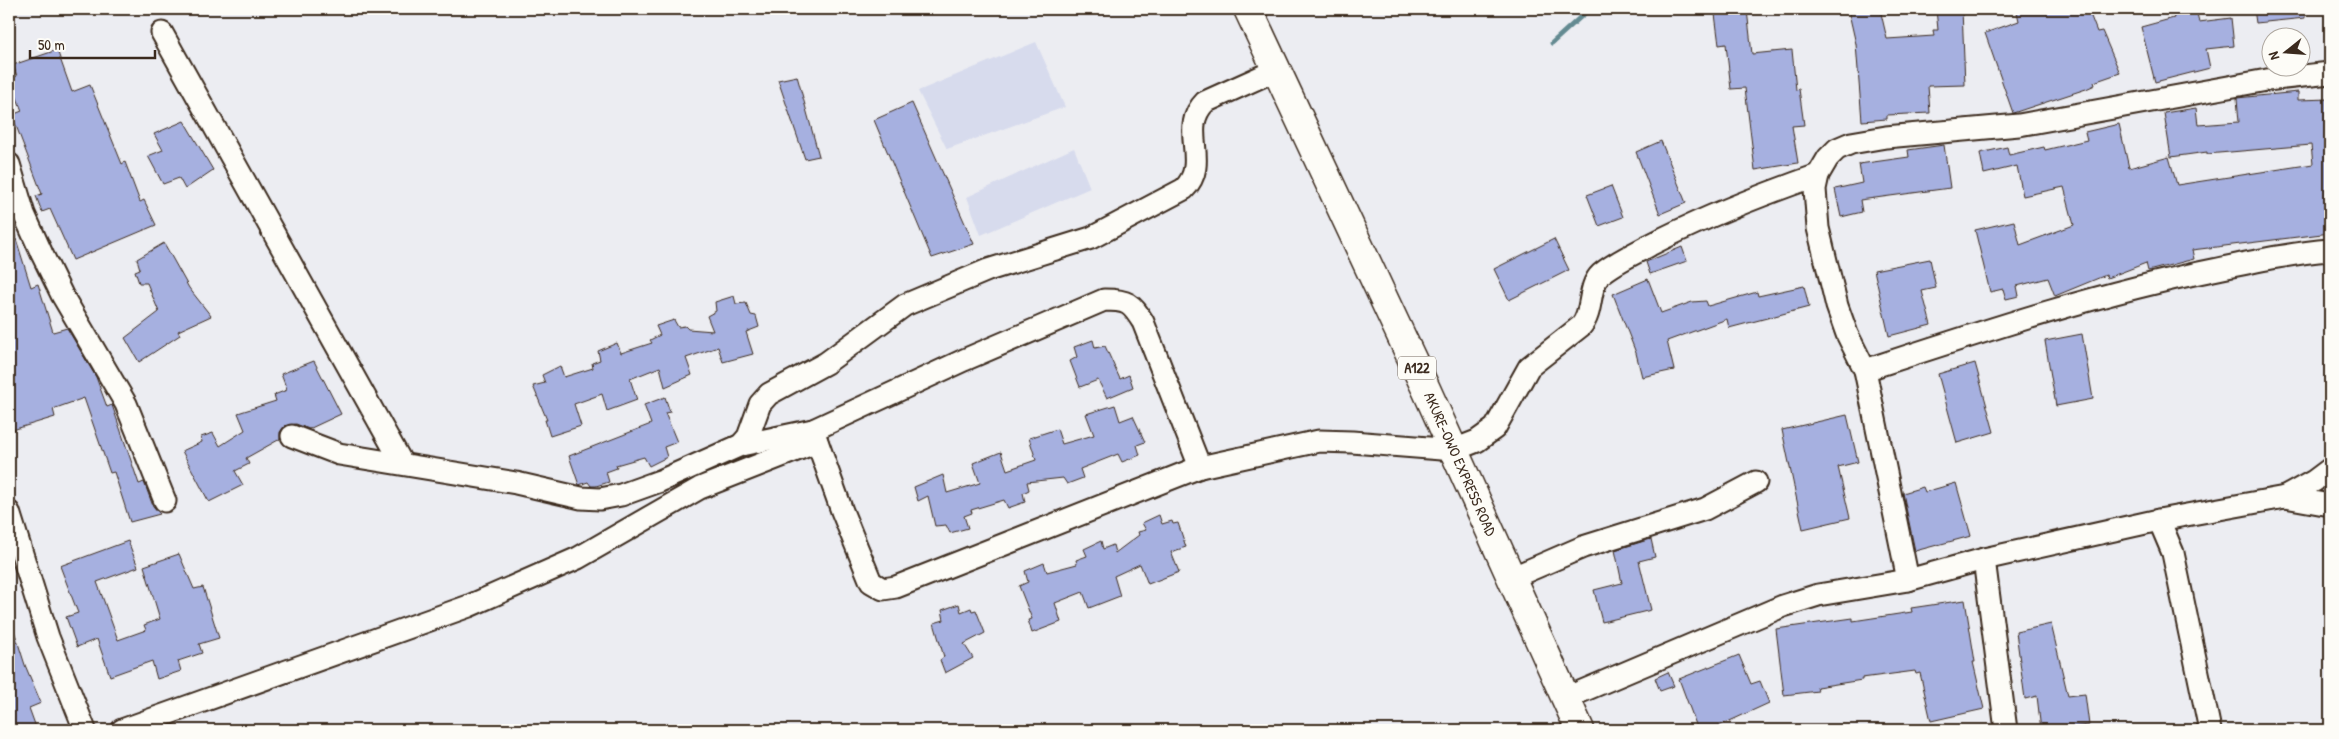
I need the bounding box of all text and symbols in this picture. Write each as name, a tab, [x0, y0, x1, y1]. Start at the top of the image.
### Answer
scale bar	[30, 28, 155, 60]
north arrow	[2262, 28, 2312, 78]
text: 50 m	[38, 34, 65, 55]
text: N	[2263, 49, 2283, 62]
road number: A122	[1398, 356, 1436, 379]
street label: AKURE-OWO EXPRESS ROAD	[1419, 389, 1502, 540]

